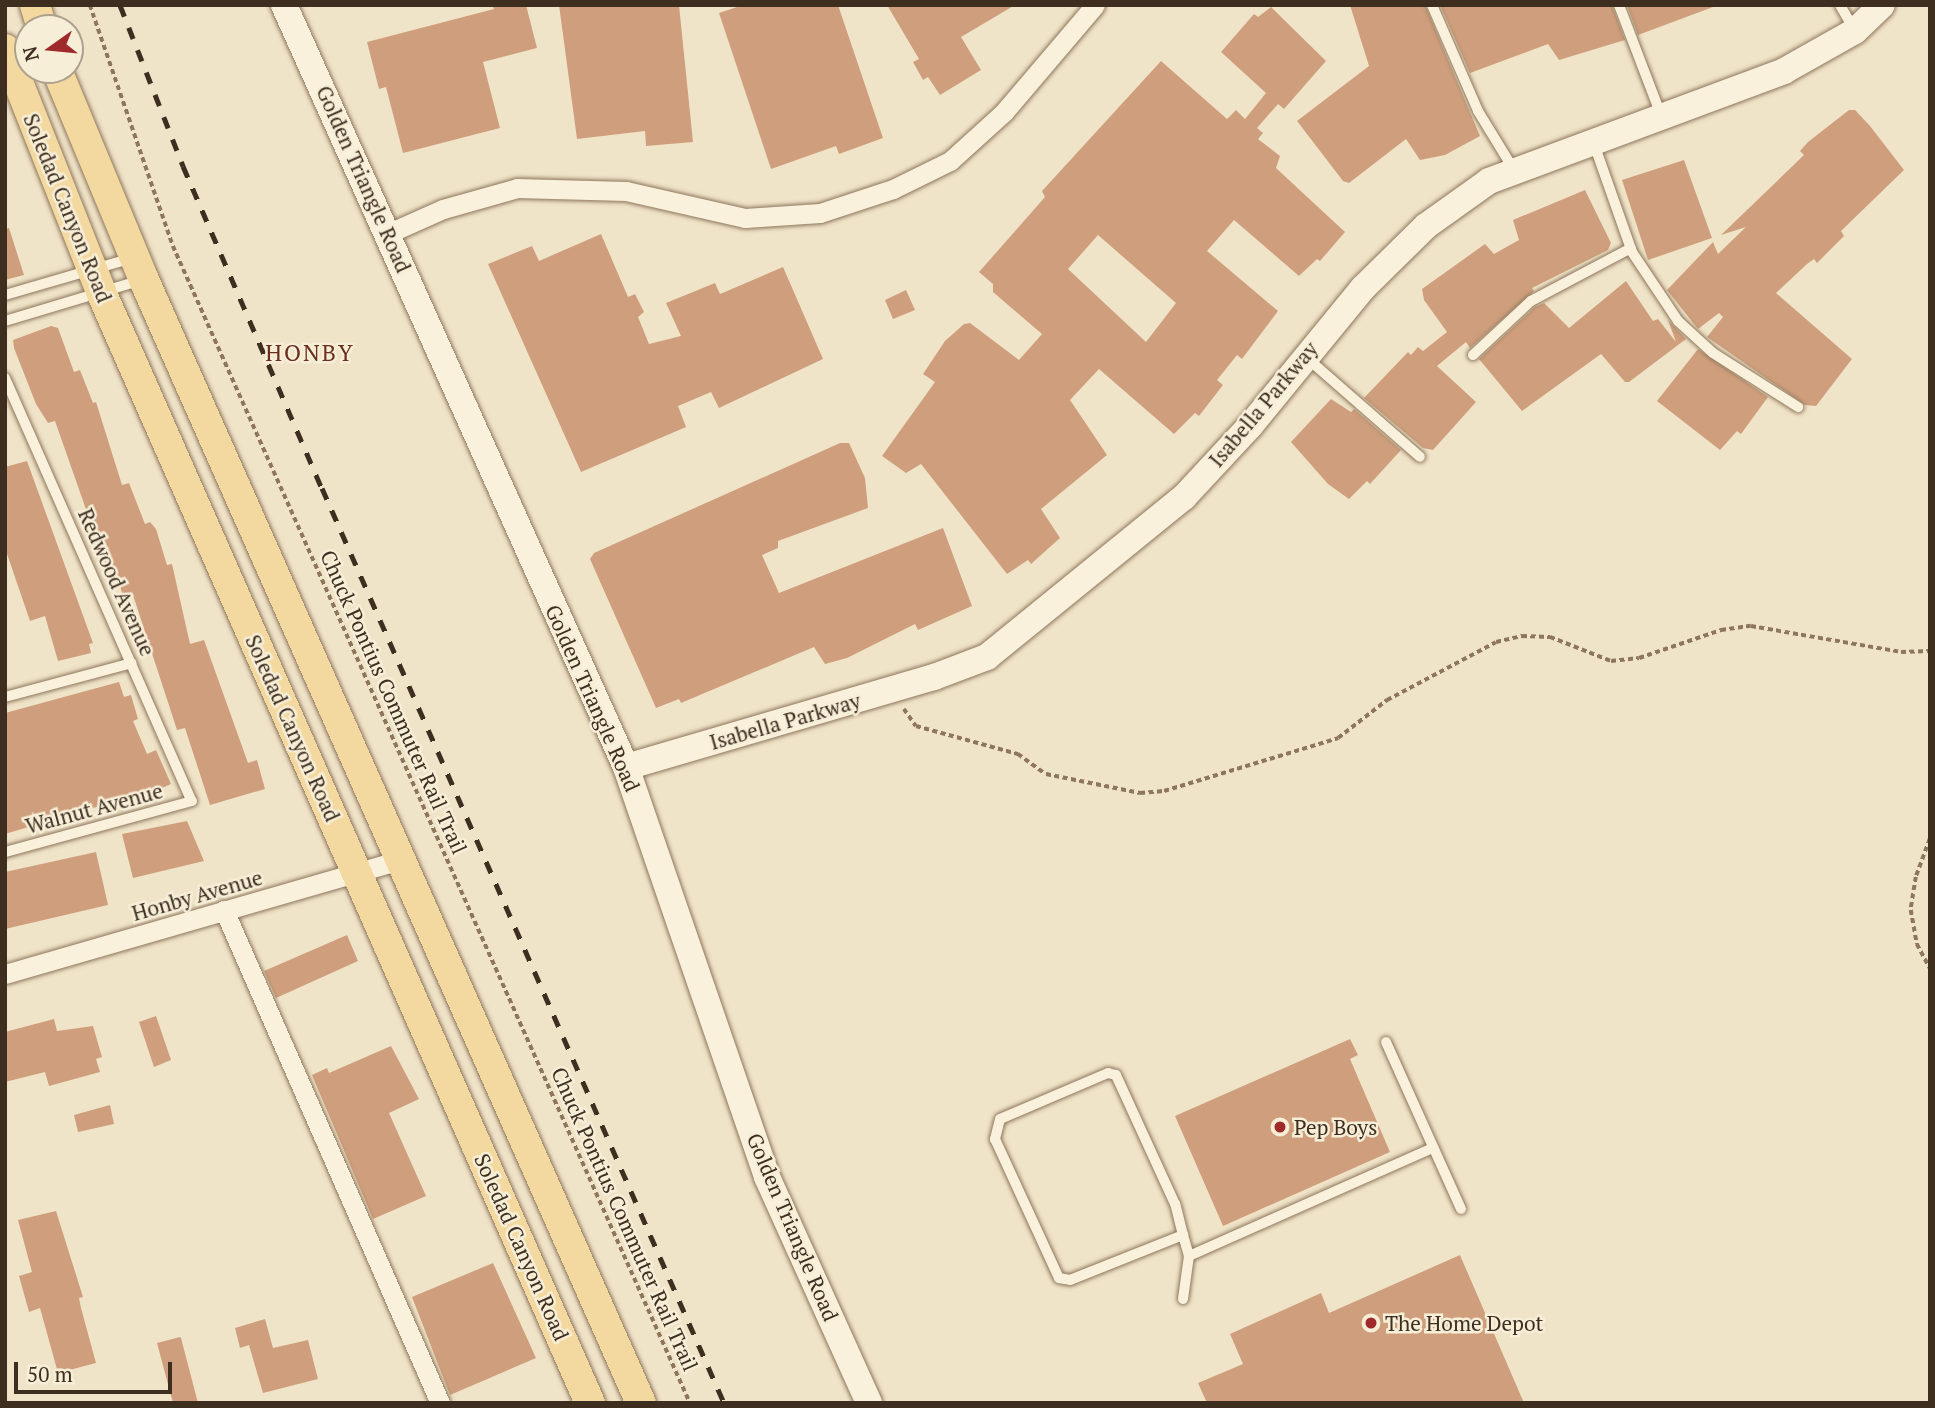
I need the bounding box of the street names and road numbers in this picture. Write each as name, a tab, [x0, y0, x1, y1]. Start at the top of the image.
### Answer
street label: Golden Triangle Road	[311, 82, 417, 276]
street label: Soledad Canyon Road	[19, 110, 117, 306]
street label: Isabella Parkway	[1203, 336, 1323, 472]
street label: Redwood Avenue	[73, 504, 161, 660]
street label: Chuck Pontius Commuter Rail Trail	[315, 546, 473, 858]
street label: Golden Triangle Road	[540, 601, 646, 795]
street label: Soledad Canyon Road	[240, 631, 346, 825]
street label: Isabella Parkway	[707, 687, 863, 755]
street label: Walnut Avenue	[22, 778, 166, 838]
street label: Honby Avenue	[129, 864, 265, 926]
street label: Chuck Pontius Commuter Rail Trail	[546, 1063, 704, 1375]
street label: Golden Triangle Road	[742, 1129, 844, 1325]
street label: Soledad Canyon Road	[469, 1150, 575, 1344]

